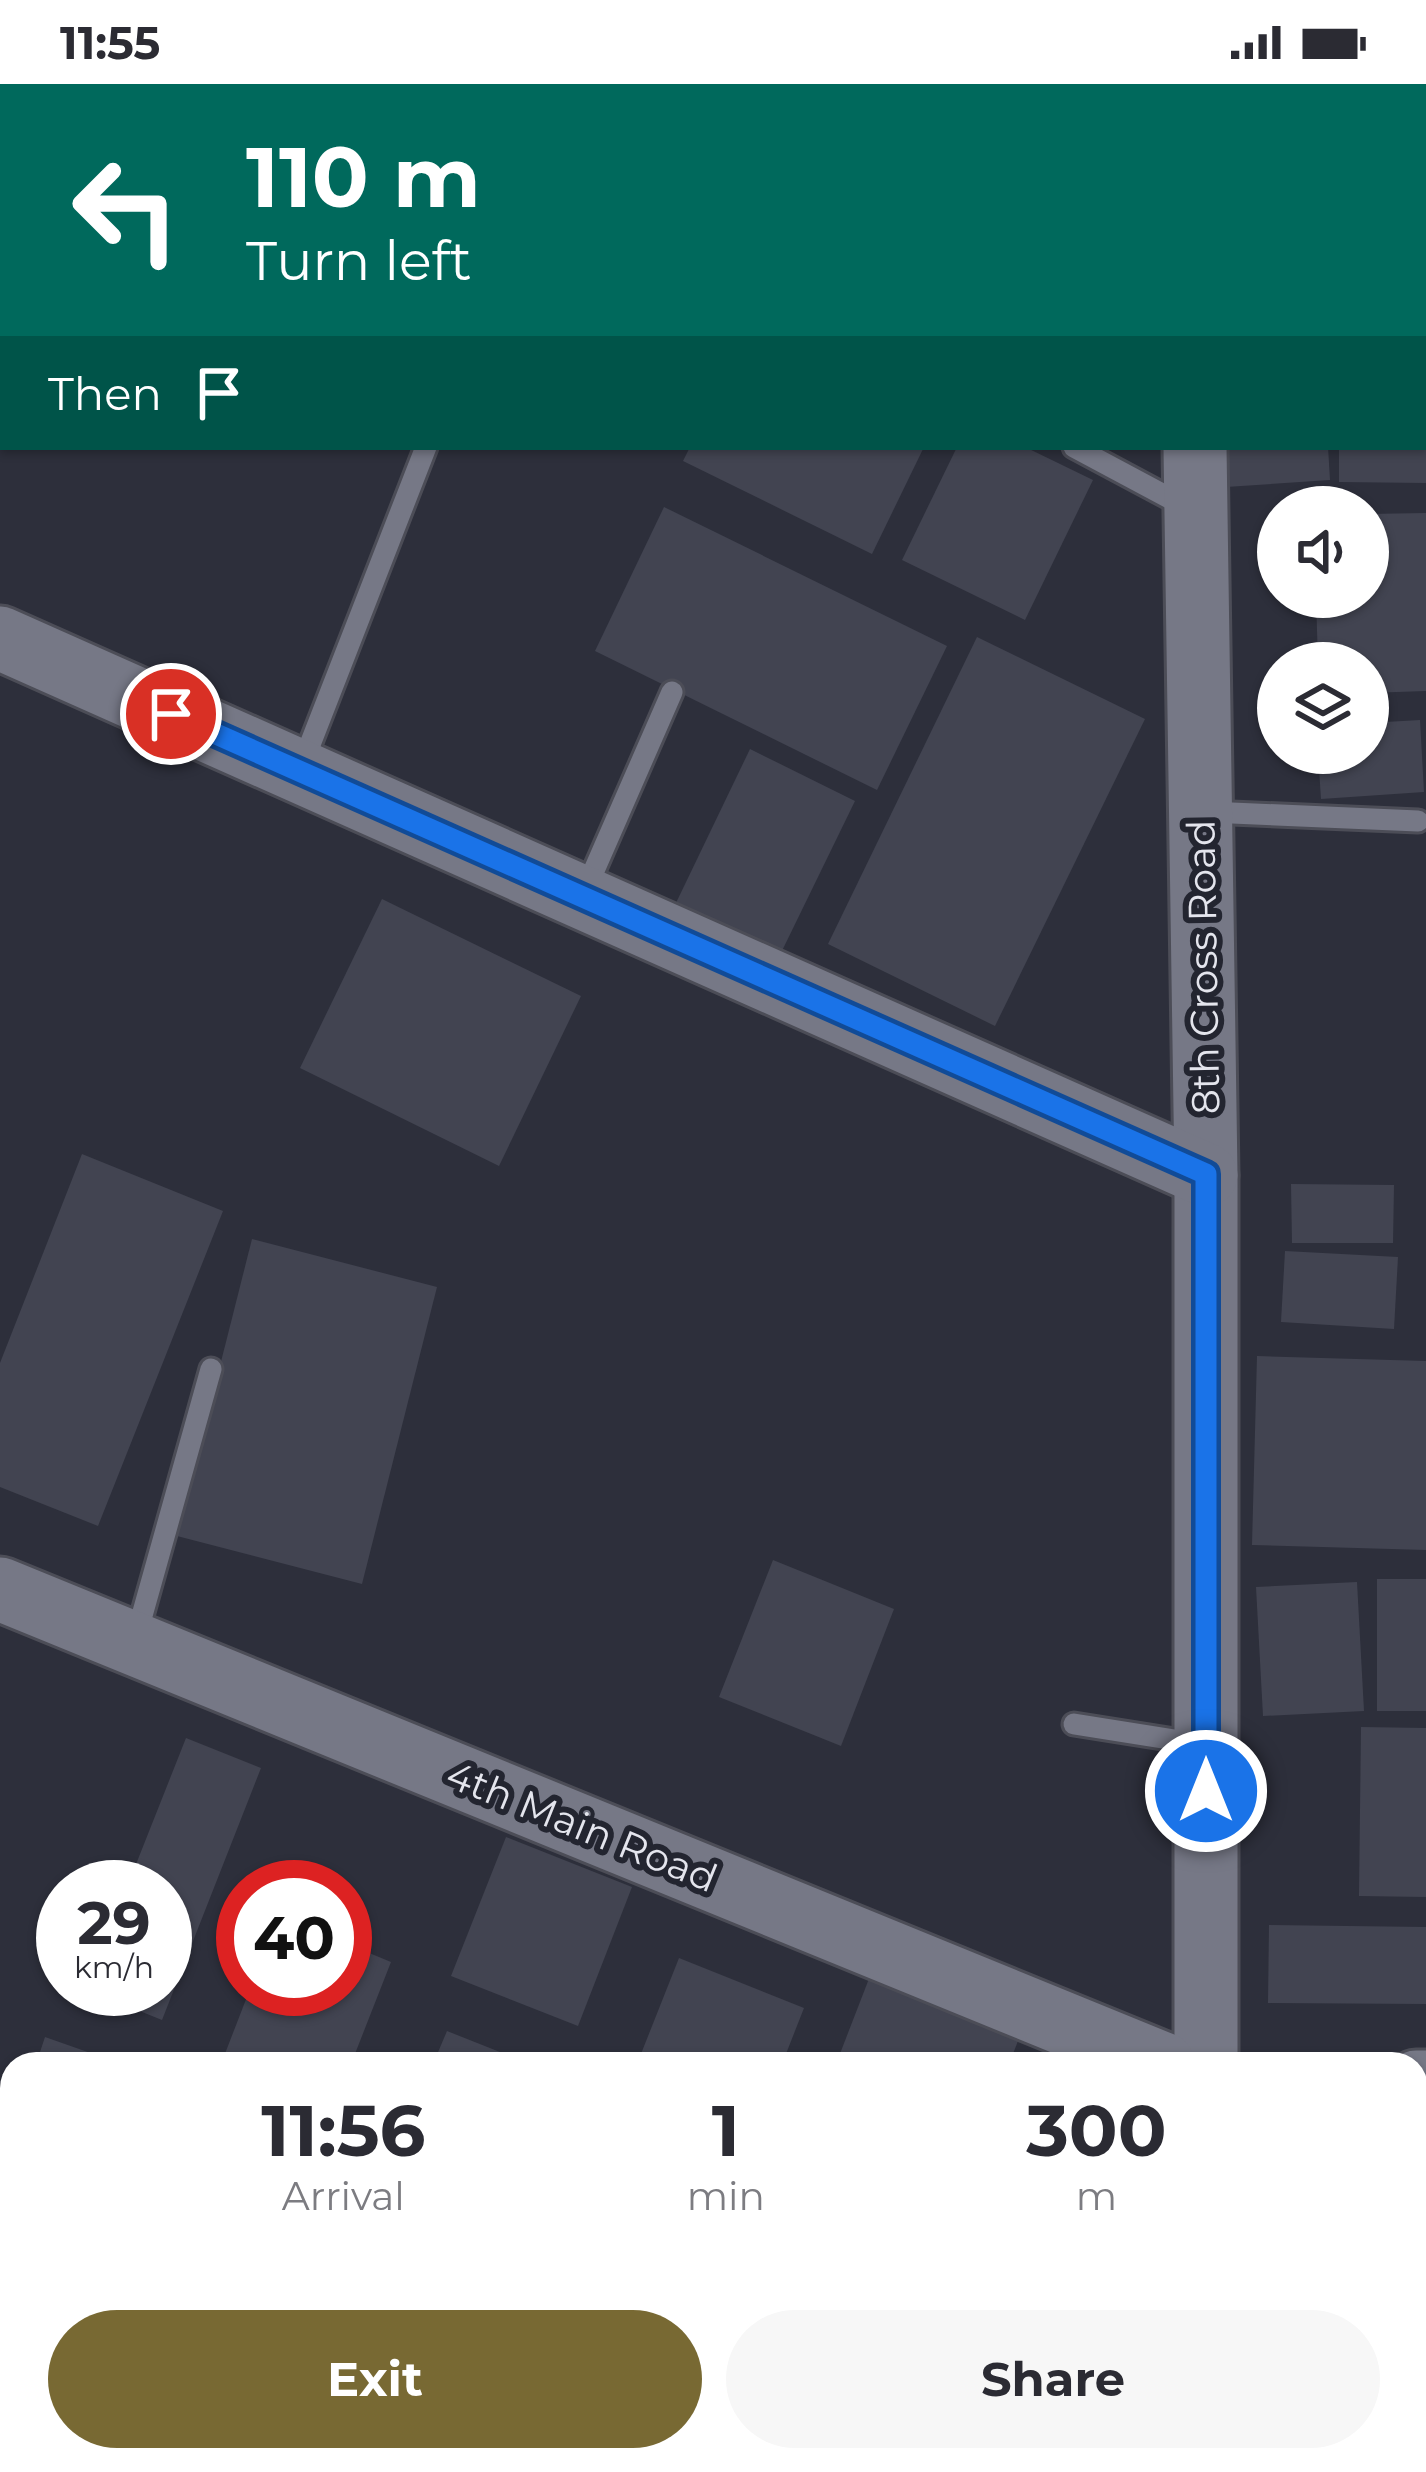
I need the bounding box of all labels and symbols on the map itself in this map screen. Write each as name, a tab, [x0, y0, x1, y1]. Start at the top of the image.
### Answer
pin	[120, 663, 222, 765]
street label: 8th Cross Road	[1176, 819, 1230, 1115]
position arrow	[1143, 1728, 1269, 1854]
street label: 4th Main Road	[440, 1750, 724, 1902]
speed limit sign: 40	[216, 1860, 372, 2016]

